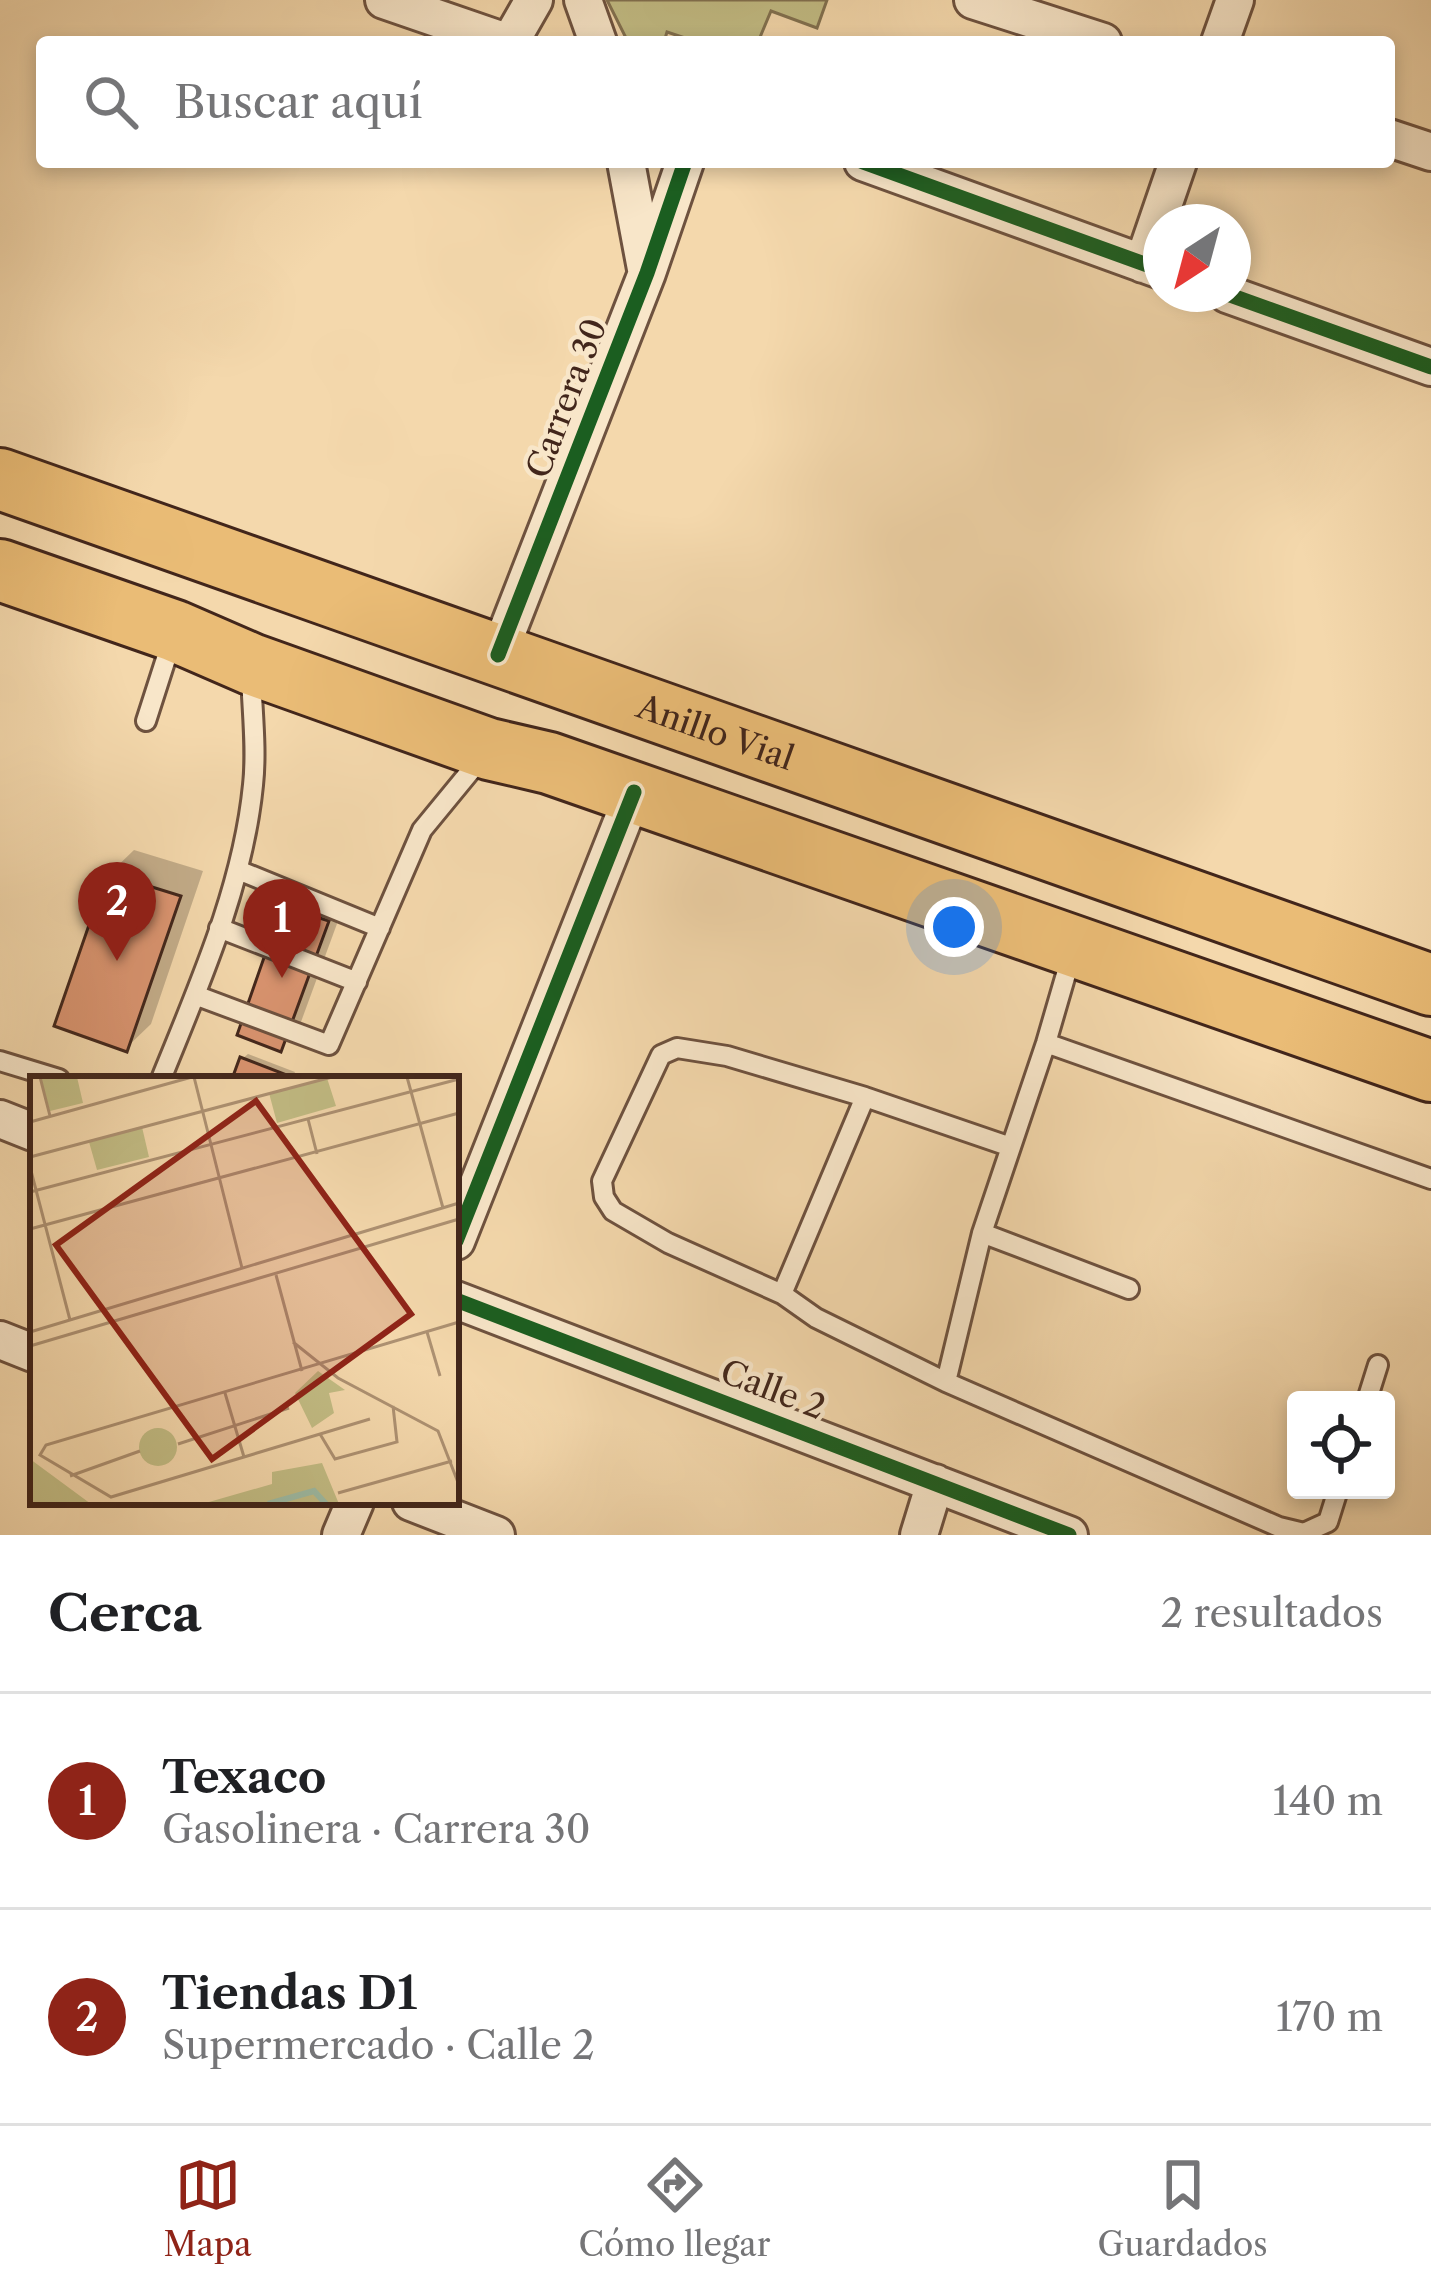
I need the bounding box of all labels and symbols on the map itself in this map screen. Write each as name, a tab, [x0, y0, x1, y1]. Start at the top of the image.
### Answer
north arrow	[1143, 204, 1251, 312]
street label: Carrera 30	[517, 313, 616, 484]
street label: Anillo Vial	[630, 686, 800, 779]
pin: 2	[78, 862, 156, 961]
pin: 1	[243, 879, 321, 978]
your location	[924, 897, 984, 957]
inset map	[30, 1076, 459, 1505]
street label: Calle 2	[715, 1351, 831, 1428]

